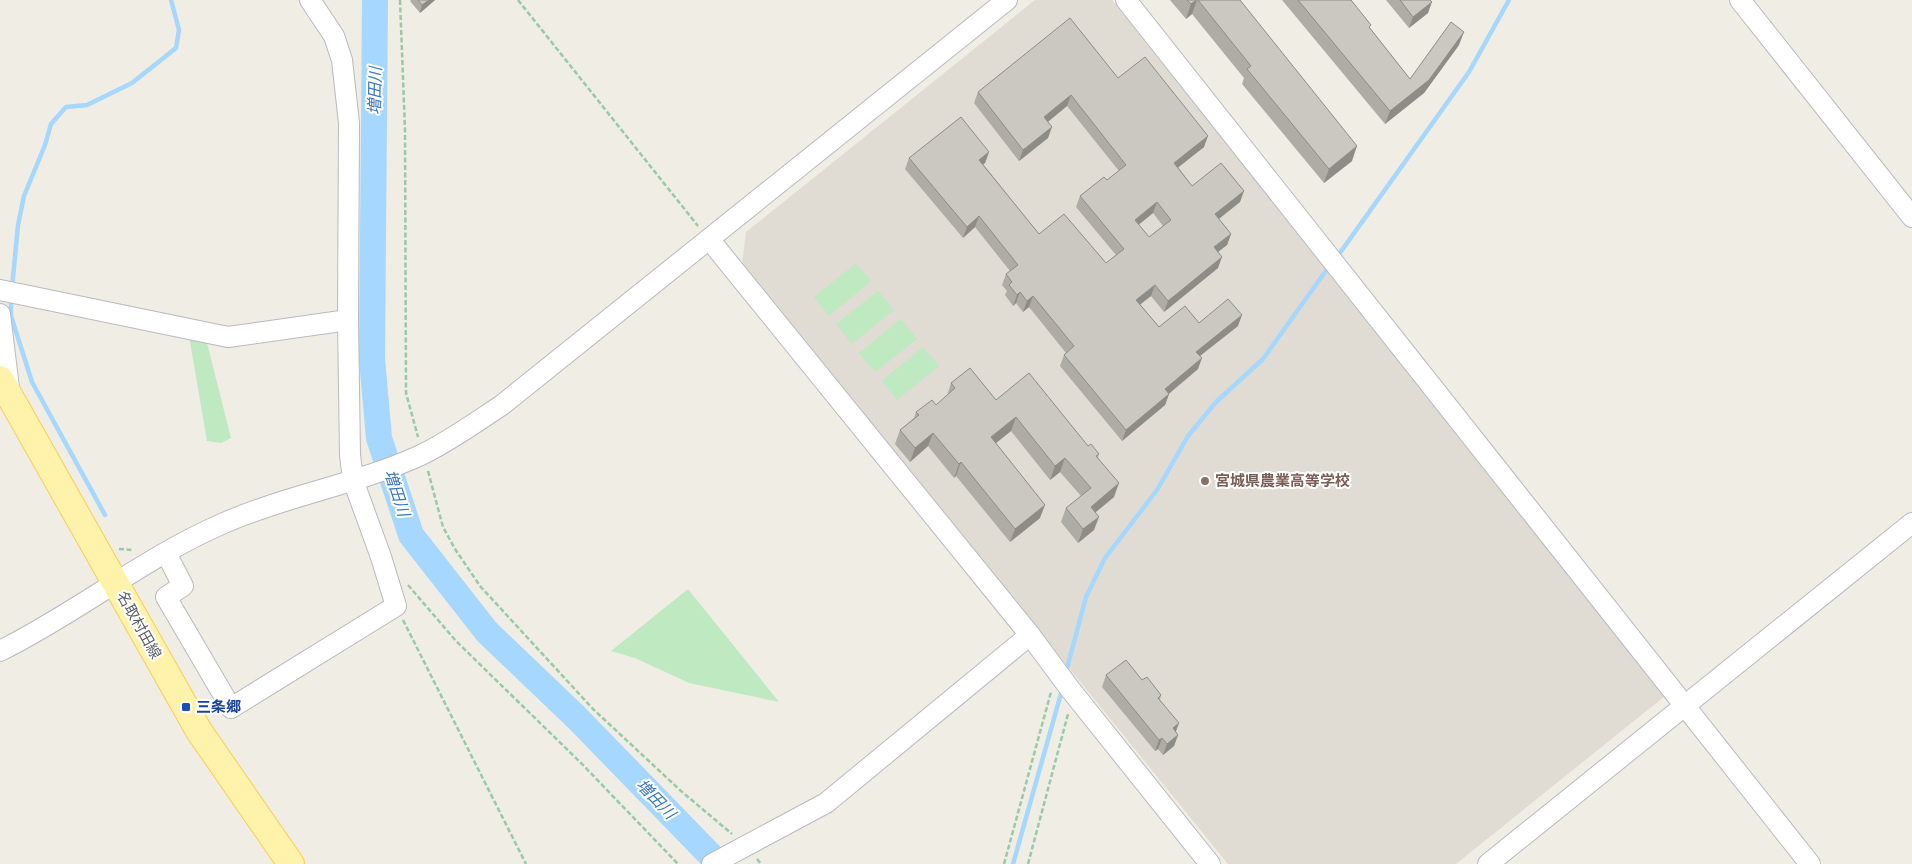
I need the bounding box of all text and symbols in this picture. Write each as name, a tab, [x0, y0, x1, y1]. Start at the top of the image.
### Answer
water label: 増田川	[365, 65, 385, 115]
water label: 増田川	[381, 467, 414, 521]
place label: 宮城県農業高等学校	[1215, 472, 1350, 490]
marker: 宮城県農業高等学校	[1199, 475, 1211, 487]
street label: 名取村田線	[113, 588, 165, 662]
place label: 三条郷	[196, 698, 241, 716]
marker: 三条郷	[180, 701, 192, 713]
water label: 増田川	[632, 775, 681, 824]

